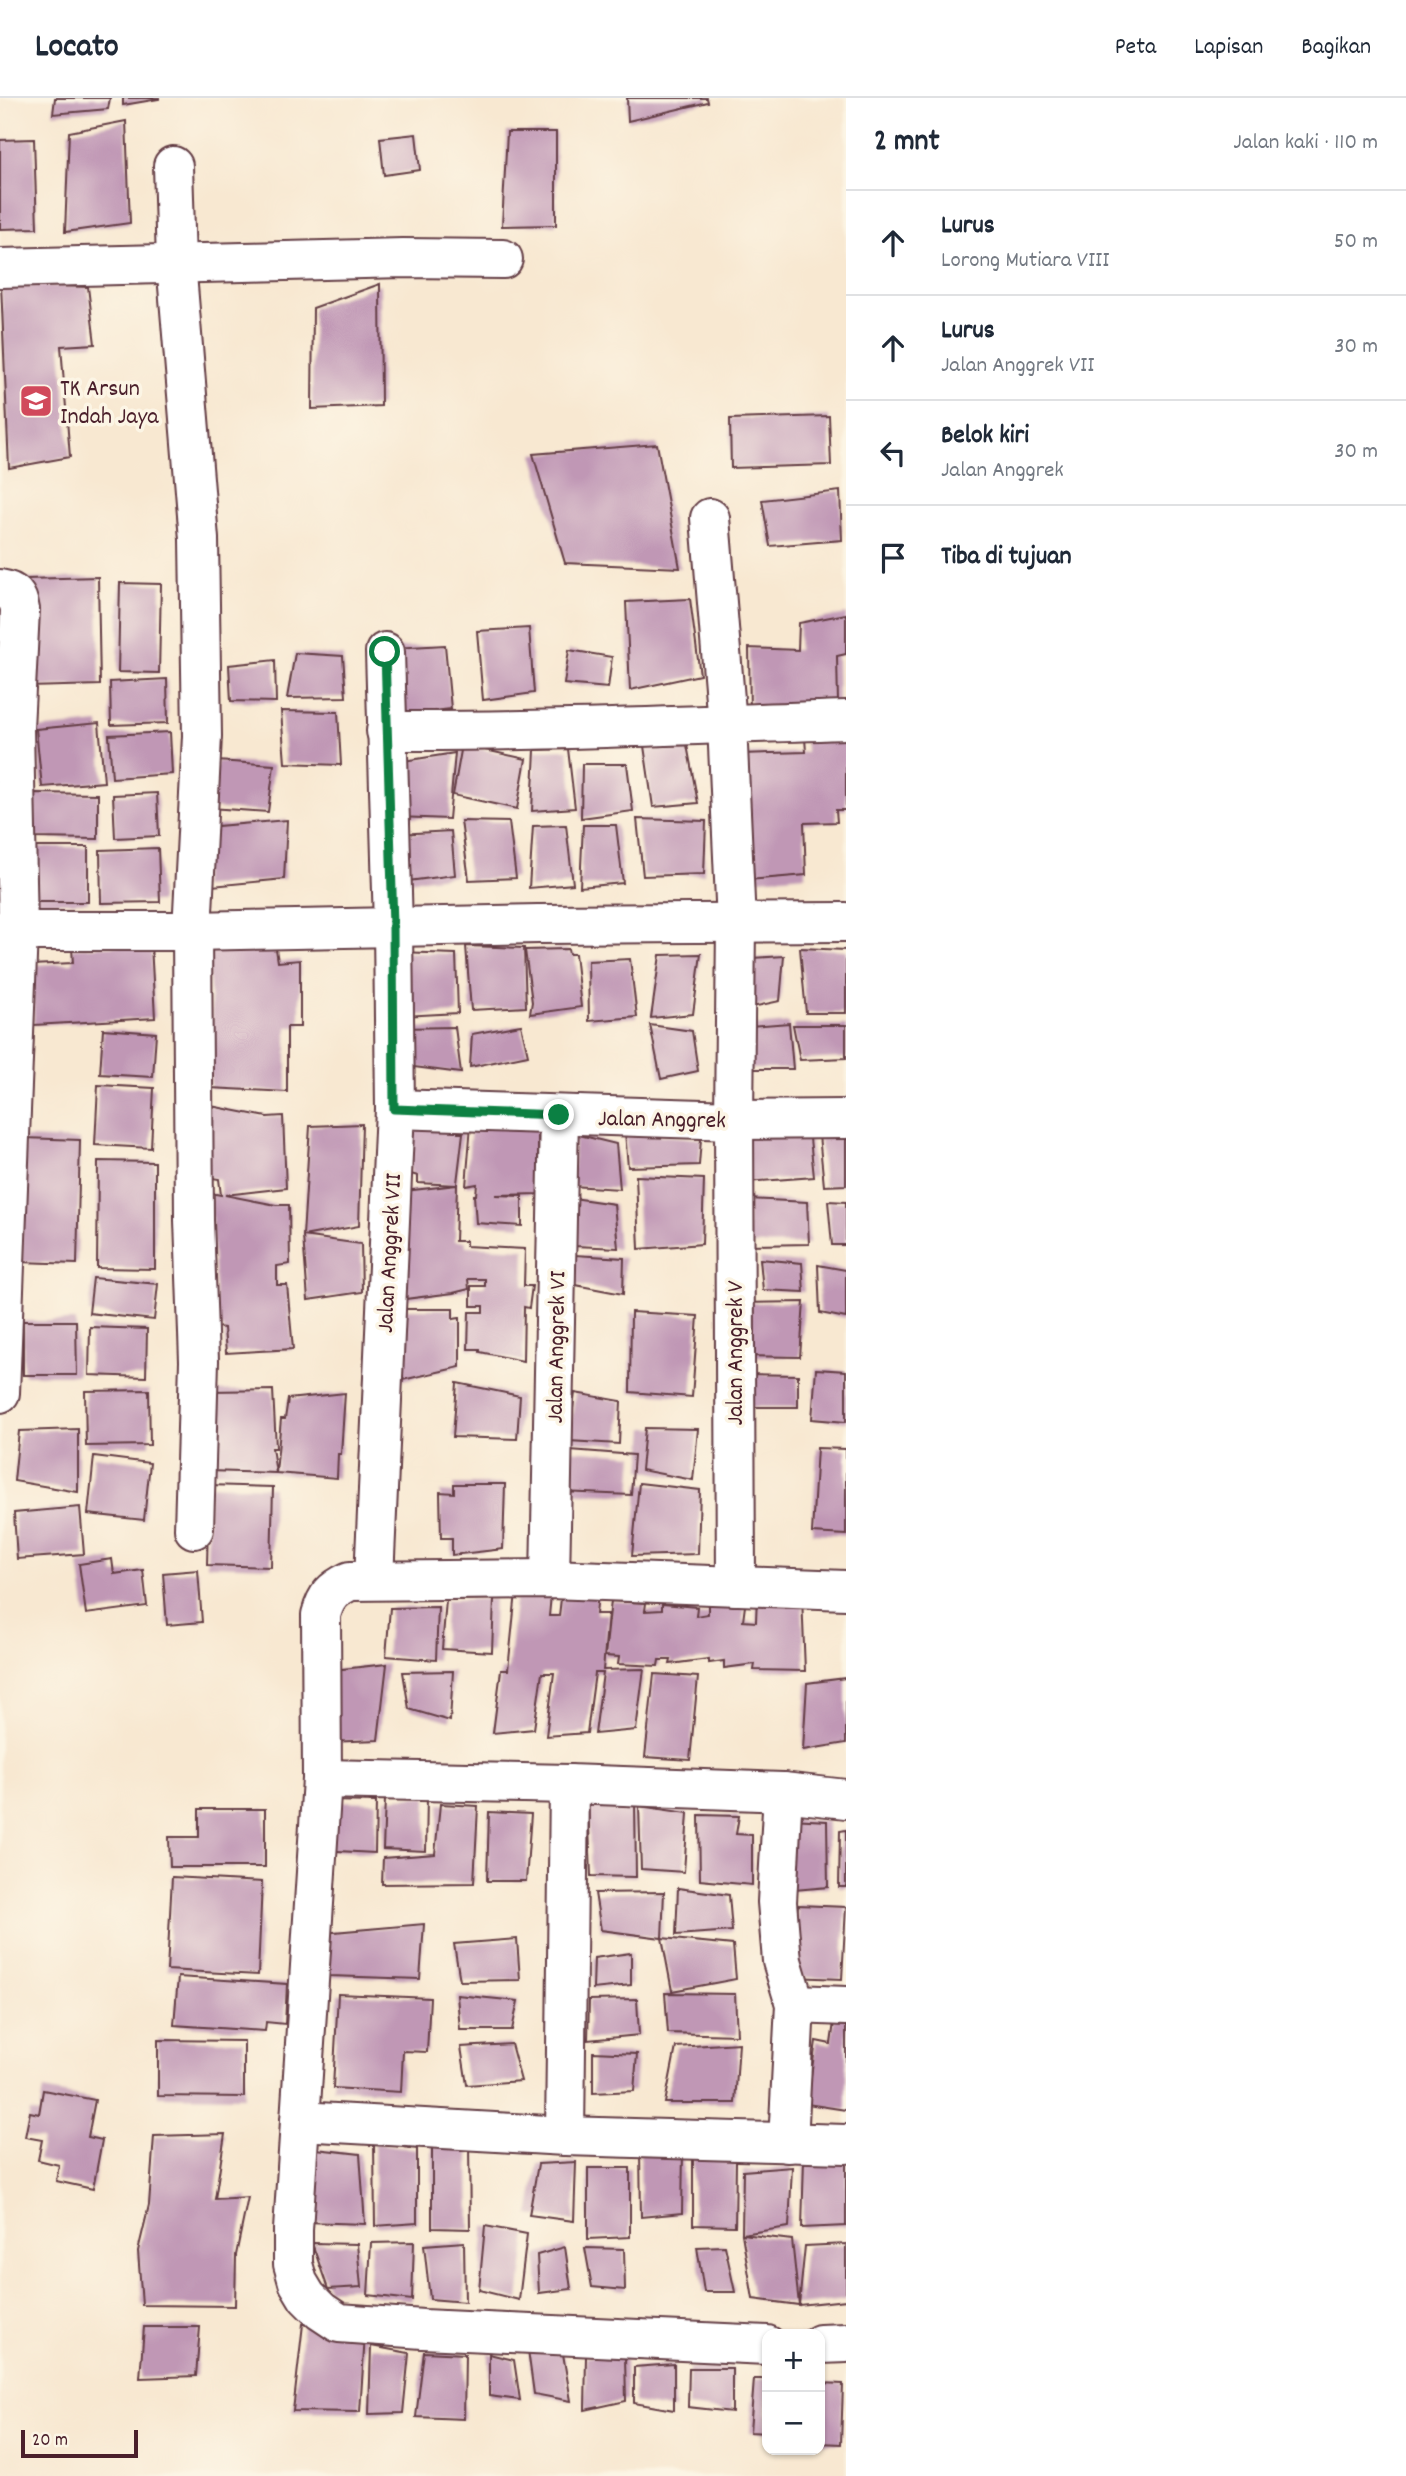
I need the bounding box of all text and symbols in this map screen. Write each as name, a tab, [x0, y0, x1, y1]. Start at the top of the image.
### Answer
text: Locato	[35, 25, 119, 72]
text: Peta	[1115, 31, 1156, 65]
text: Lapisan	[1194, 31, 1263, 65]
text: Bagikan	[1301, 31, 1371, 65]
text: 2 mnt	[874, 122, 940, 165]
text: Jalan kaki · 110 m	[1233, 127, 1378, 160]
text: Lurus	[941, 208, 995, 245]
icon: ahead	[874, 224, 912, 262]
text: 50 m	[1334, 226, 1378, 259]
text: Lorong Mutiara VIII	[941, 245, 1109, 278]
text: Lurus	[941, 313, 995, 350]
icon: ahead	[874, 329, 912, 367]
text: 30 m	[1334, 331, 1378, 364]
text: Jalan Anggrek VII	[941, 350, 1094, 383]
place label: TK Arsun Indah Jaya	[60, 373, 159, 435]
school or university icon: TK Arsun Indah Jaya	[17, 382, 55, 420]
text: Belok kiri	[941, 418, 1029, 455]
icon: left	[874, 434, 912, 472]
text: 30 m	[1334, 436, 1378, 469]
text: Jalan Anggrek	[941, 455, 1064, 488]
icon: arrive	[874, 539, 912, 577]
text: Tiba di tujuan	[941, 539, 1072, 576]
route start	[369, 636, 400, 667]
route end	[543, 1099, 574, 1130]
street label: Jalan Anggrek	[598, 1103, 726, 1139]
street label: Jalan Anggrek VII	[370, 1172, 412, 1334]
street label: Jalan Anggrek VI	[540, 1270, 576, 1424]
street label: Jalan Anggrek V	[720, 1280, 754, 1426]
map controls	[762, 2329, 825, 2455]
button: +	[762, 2329, 825, 2392]
button: −	[762, 2392, 825, 2455]
scale bar	[21, 2427, 138, 2459]
text: 20 m	[32, 2428, 68, 2455]

